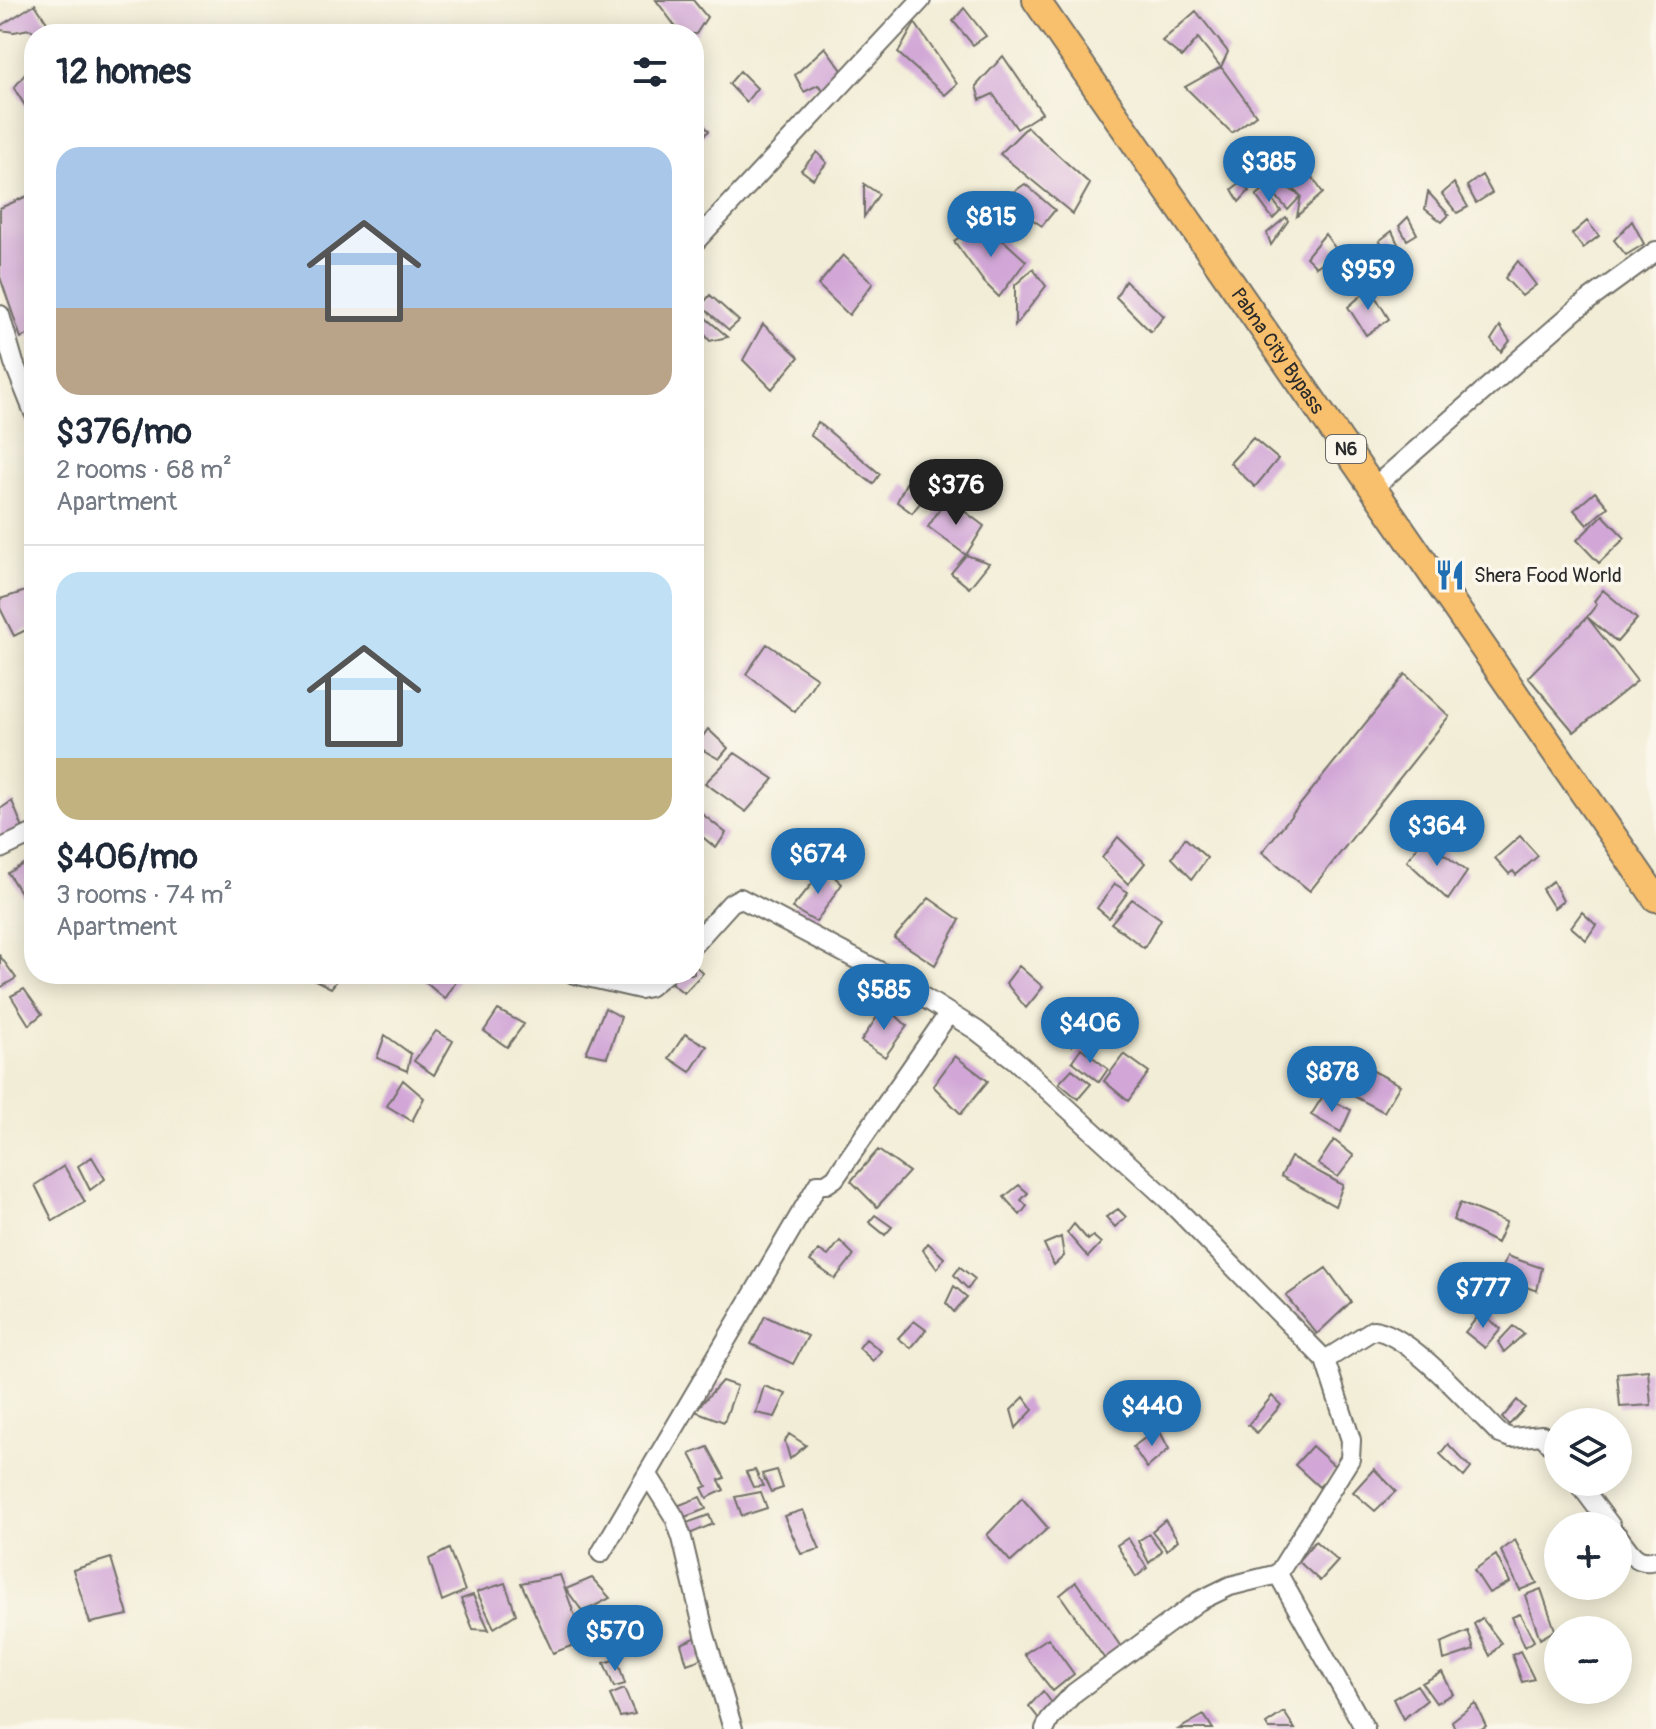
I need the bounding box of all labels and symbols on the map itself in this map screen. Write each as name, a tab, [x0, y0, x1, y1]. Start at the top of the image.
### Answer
pin: $385	[1222, 136, 1316, 204]
pin: $815	[944, 191, 1038, 259]
pin: $959	[1321, 244, 1415, 312]
street label: Pabna City Bypass	[1225, 283, 1330, 419]
road number: N6	[1326, 435, 1366, 463]
pin: $376	[909, 459, 1003, 527]
restaurant icon: Shera Food World	[1433, 558, 1467, 592]
place label: Shera Food World	[1474, 563, 1622, 588]
pin: $364	[1390, 800, 1484, 868]
pin: $674	[771, 828, 865, 896]
pin: $585	[837, 964, 931, 1032]
pin: $406	[1043, 997, 1137, 1065]
pin: $878	[1285, 1046, 1379, 1114]
pin: $777	[1436, 1262, 1530, 1330]
pin: $440	[1105, 1380, 1199, 1448]
pin: $570	[568, 1605, 662, 1673]

